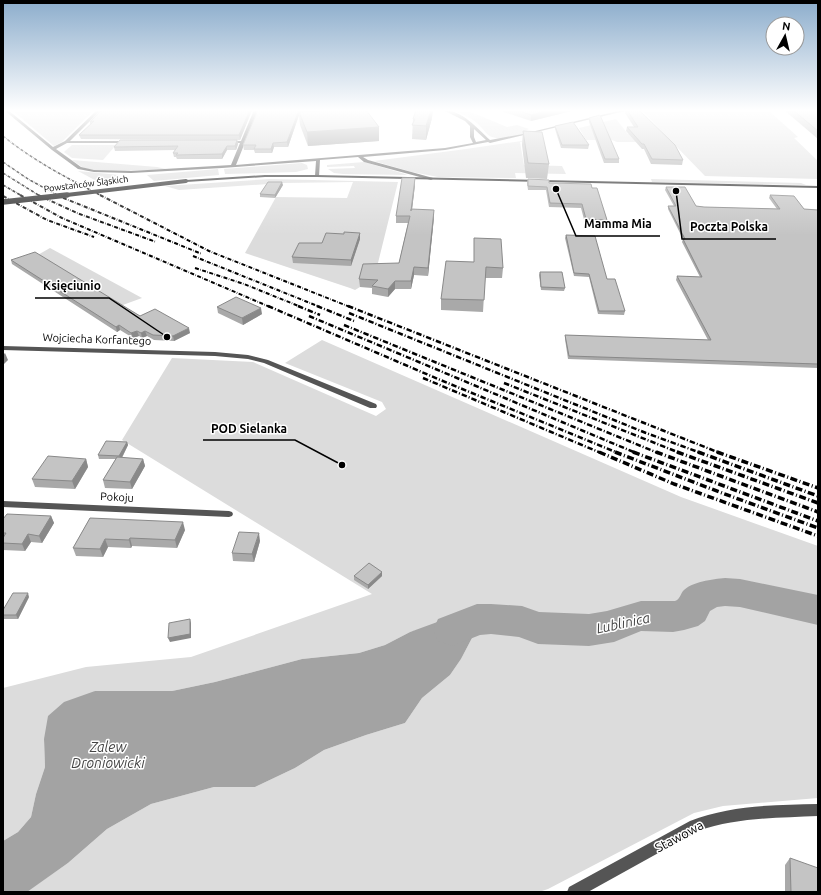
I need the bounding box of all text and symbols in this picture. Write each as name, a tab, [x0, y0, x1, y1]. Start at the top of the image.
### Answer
north arrow	[765, 16, 805, 56]
text: N	[781, 20, 791, 33]
street label: Powstańców Śląskich	[43, 172, 129, 194]
callout: Mamma Mia	[576, 212, 660, 236]
callout: Poczta Polska	[682, 215, 776, 239]
text: Mamma Mia	[584, 217, 652, 230]
text: Poczta Polska	[690, 220, 768, 233]
callout: Księciunio	[35, 274, 109, 298]
text: Księciunio	[43, 279, 101, 293]
street label: Wojciecha Korfantego	[42, 331, 152, 347]
callout: POD Sielanka	[203, 416, 295, 440]
text: POD Sielanka	[211, 422, 287, 435]
street label: Pokoju	[100, 490, 134, 504]
water label: Lublinica	[595, 609, 652, 636]
water label: Zalew Droniowicki	[71, 739, 145, 771]
street label: Stawowa	[652, 817, 706, 855]

